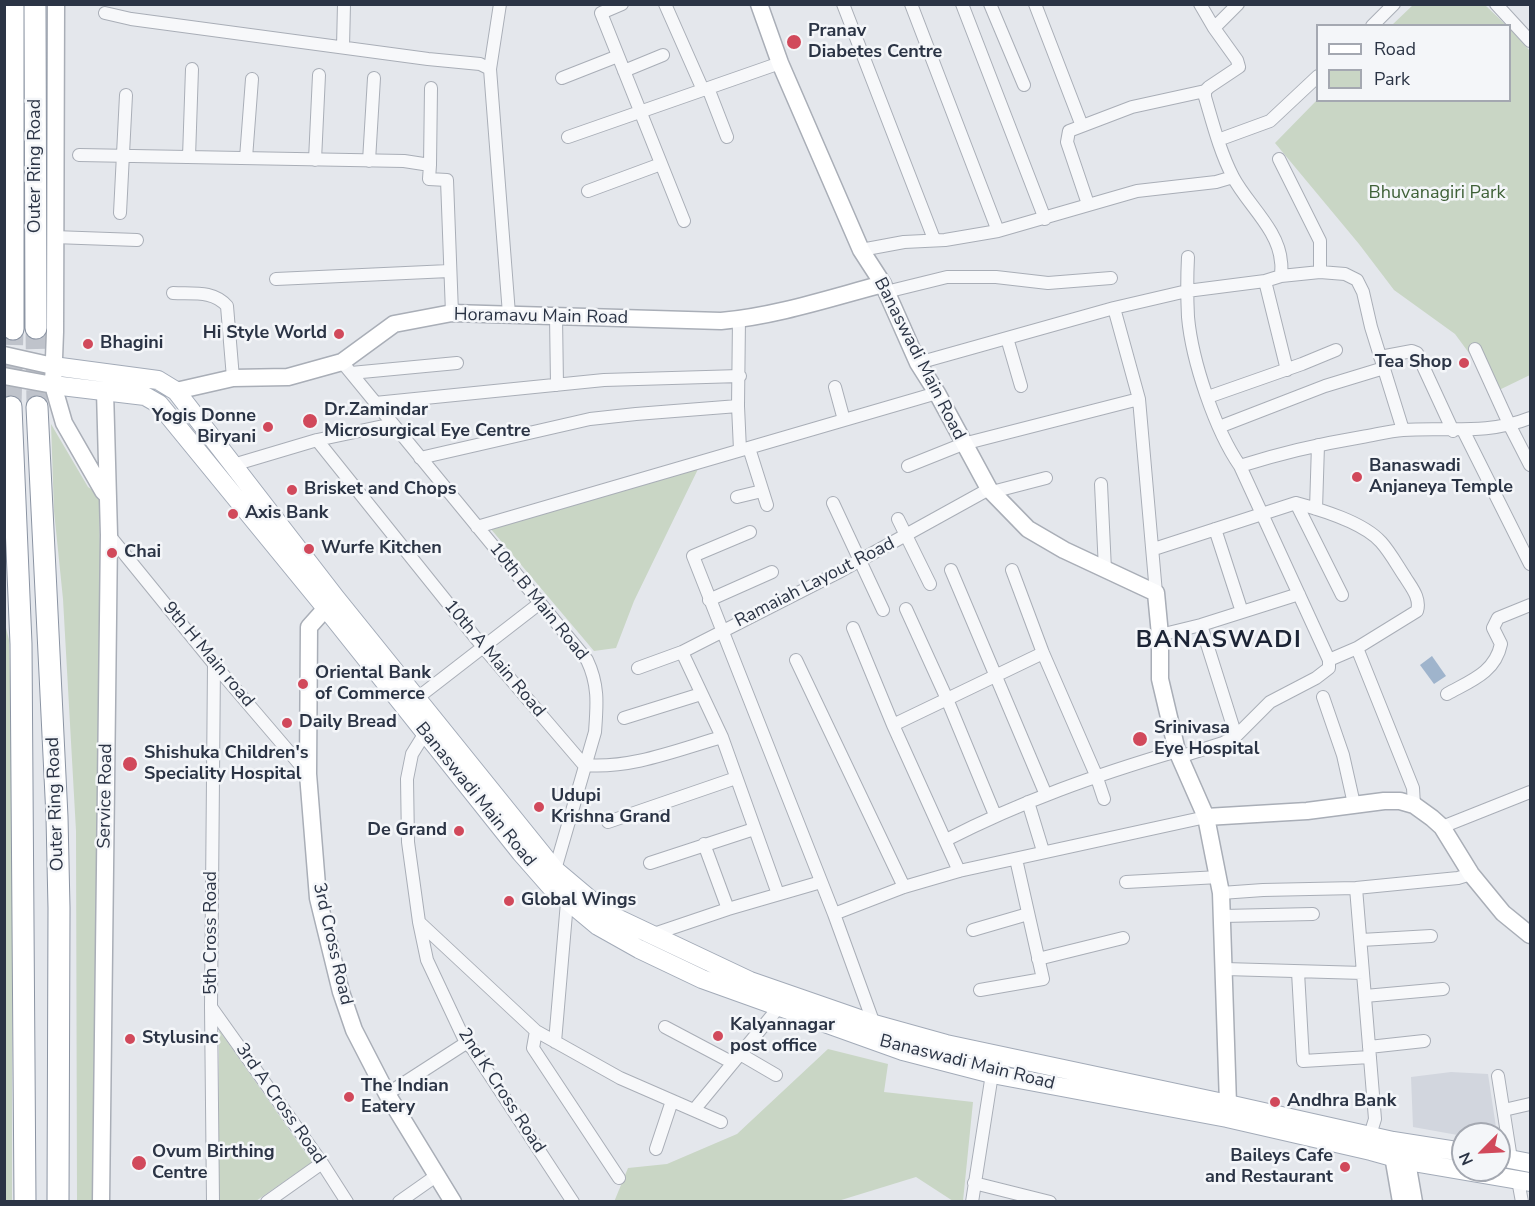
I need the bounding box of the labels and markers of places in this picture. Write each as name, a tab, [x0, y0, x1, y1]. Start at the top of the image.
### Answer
place label: Pranav Diabetes Centre	[808, 21, 942, 63]
marker: Pranav Diabetes Centre	[785, 33, 803, 51]
place label: Hi Style World	[203, 323, 327, 345]
marker: Hi Style World	[332, 327, 346, 341]
place label: Bhagini	[100, 333, 163, 355]
marker: Bhagini	[81, 337, 95, 351]
place label: Tea Shop	[1375, 352, 1452, 374]
marker: Tea Shop	[1457, 356, 1471, 370]
place label: Dr.Zamindar Microsurgical Eye Centre	[324, 400, 530, 442]
place label: Yogis Donne Biryani	[152, 406, 256, 448]
marker: Dr.Zamindar Microsurgical Eye Centre	[301, 412, 319, 430]
marker: Yogis Donne Biryani	[261, 420, 275, 434]
place label: Banaswadi Anjaneya Temple	[1369, 456, 1513, 498]
marker: Banaswadi Anjaneya Temple	[1350, 470, 1364, 484]
place label: Brisket and Chops	[304, 479, 457, 501]
marker: Brisket and Chops	[285, 483, 299, 497]
place label: Axis Bank	[245, 503, 328, 525]
marker: Axis Bank	[226, 507, 240, 521]
place label: Wurfe Kitchen	[321, 538, 442, 560]
place label: Chai	[124, 542, 161, 564]
marker: Wurfe Kitchen	[302, 542, 316, 556]
marker: Chai	[105, 546, 119, 560]
place label: Oriental Bank of Commerce	[315, 663, 431, 706]
marker: Oriental Bank of Commerce	[296, 677, 310, 691]
place label: Daily Bread	[299, 712, 397, 734]
marker: Daily Bread	[280, 716, 294, 730]
place label: Srinivasa Eye Hospital	[1154, 718, 1259, 760]
marker: Srinivasa Eye Hospital	[1131, 730, 1149, 748]
place label: Shishuka Children's Speciality Hospital	[144, 743, 309, 786]
marker: Shishuka Children's Speciality Hospital	[121, 755, 139, 773]
place label: Udupi Krishna Grand	[551, 786, 671, 828]
marker: Udupi Krishna Grand	[532, 800, 546, 814]
place label: De Grand	[367, 820, 447, 842]
marker: De Grand	[452, 824, 466, 838]
place label: Global Wings	[521, 890, 636, 912]
marker: Global Wings	[502, 894, 516, 908]
place label: Kalyannagar post office	[730, 1015, 835, 1058]
place label: Stylusinc	[142, 1028, 218, 1050]
marker: Kalyannagar post office	[711, 1029, 725, 1043]
marker: Stylusinc	[123, 1032, 137, 1046]
place label: The Indian Eatery	[361, 1076, 449, 1118]
marker: The Indian Eatery	[342, 1090, 356, 1104]
place label: Andhra Bank	[1287, 1091, 1396, 1113]
marker: Andhra Bank	[1268, 1095, 1282, 1109]
place label: Ovum Birthing Centre	[152, 1142, 275, 1184]
place label: Baileys Cafe and Restaurant	[1205, 1146, 1333, 1188]
marker: Ovum Birthing Centre	[130, 1154, 148, 1172]
marker: Baileys Cafe and Restaurant	[1338, 1160, 1352, 1174]

